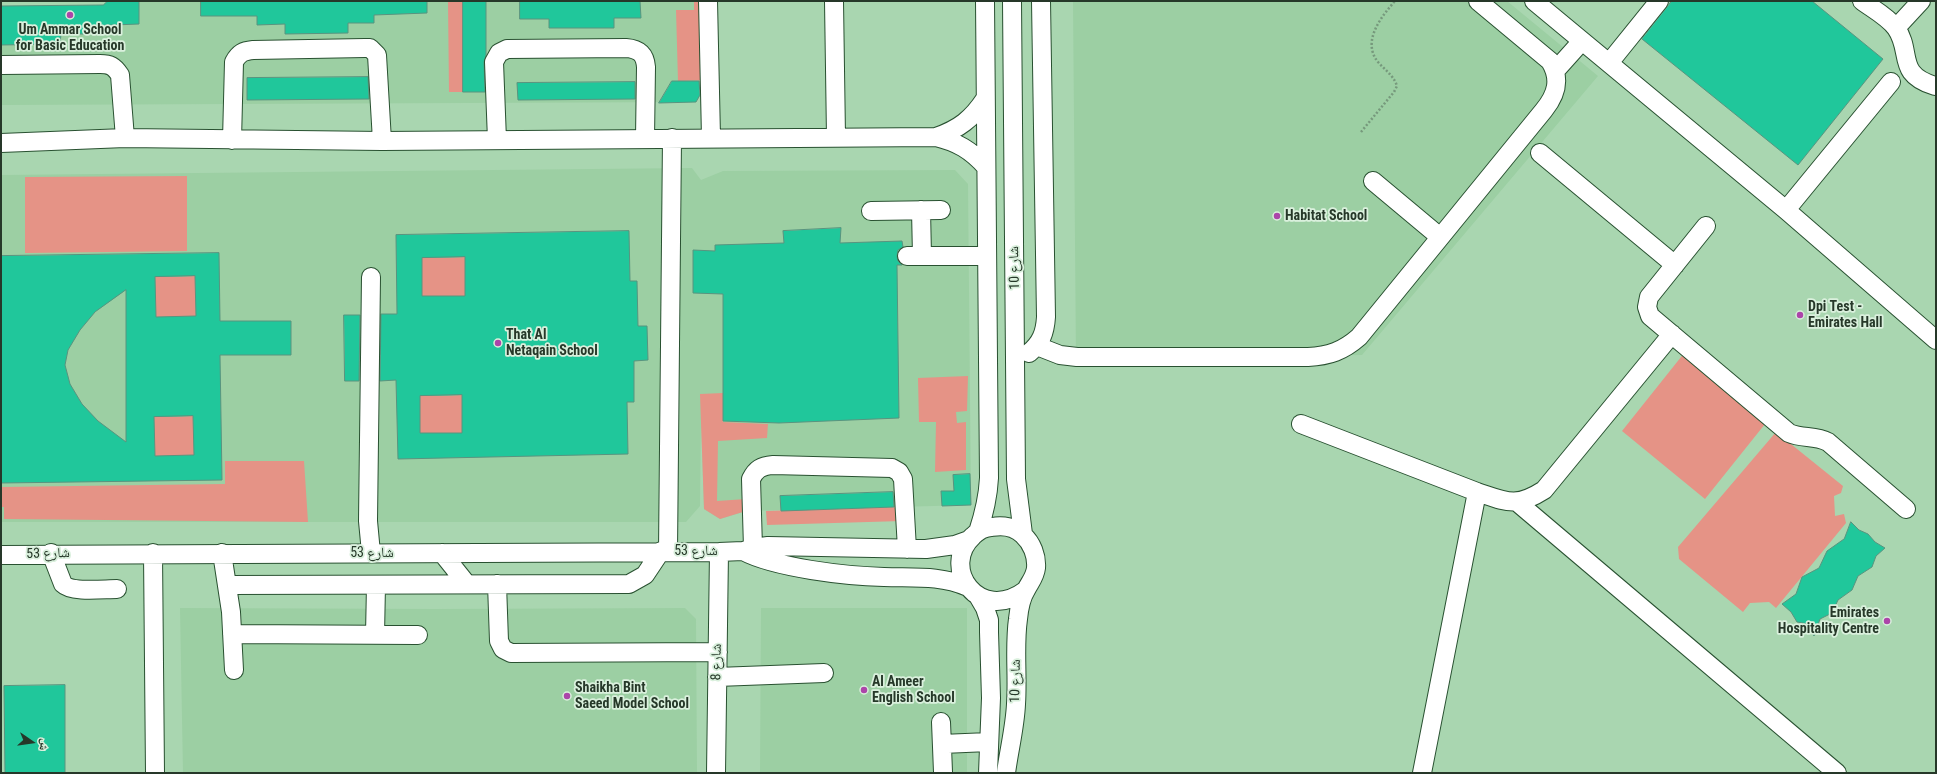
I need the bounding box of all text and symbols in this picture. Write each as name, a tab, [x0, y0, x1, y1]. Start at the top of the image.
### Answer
marker: Um Ammar School for Basic Education	[65, 10, 75, 20]
place label: Um Ammar School for Basic Education	[16, 22, 124, 54]
place label: Habitat School	[1285, 208, 1367, 224]
marker: Habitat School	[1272, 211, 1282, 221]
street label: شارع 10	[1006, 246, 1024, 290]
place label: Dpi Test - Emirates Hall	[1808, 299, 1883, 332]
marker: Dpi Test - Emirates Hall	[1795, 310, 1805, 320]
place label: That Al Netaqain School	[506, 327, 598, 360]
marker: That Al Netaqain School	[493, 338, 503, 348]
street label: شارع 53	[674, 543, 718, 559]
street label: شارع 53	[26, 545, 70, 563]
street label: شارع 53	[350, 545, 394, 561]
place label: Emirates Hospitality Centre	[1778, 605, 1879, 638]
marker: Emirates Hospitality Centre	[1882, 616, 1892, 626]
street label: شارع 8	[708, 643, 726, 681]
street label: شارع 10	[1007, 659, 1025, 703]
place label: Al Ameer English School	[872, 674, 955, 706]
place label: Shaikha Bint Saeed Model School	[575, 680, 689, 712]
marker: Al Ameer English School	[859, 685, 869, 695]
marker: Shaikha Bint Saeed Model School	[562, 691, 572, 701]
north arrow	[12, 722, 52, 762]
text: ش	[37, 738, 52, 752]

